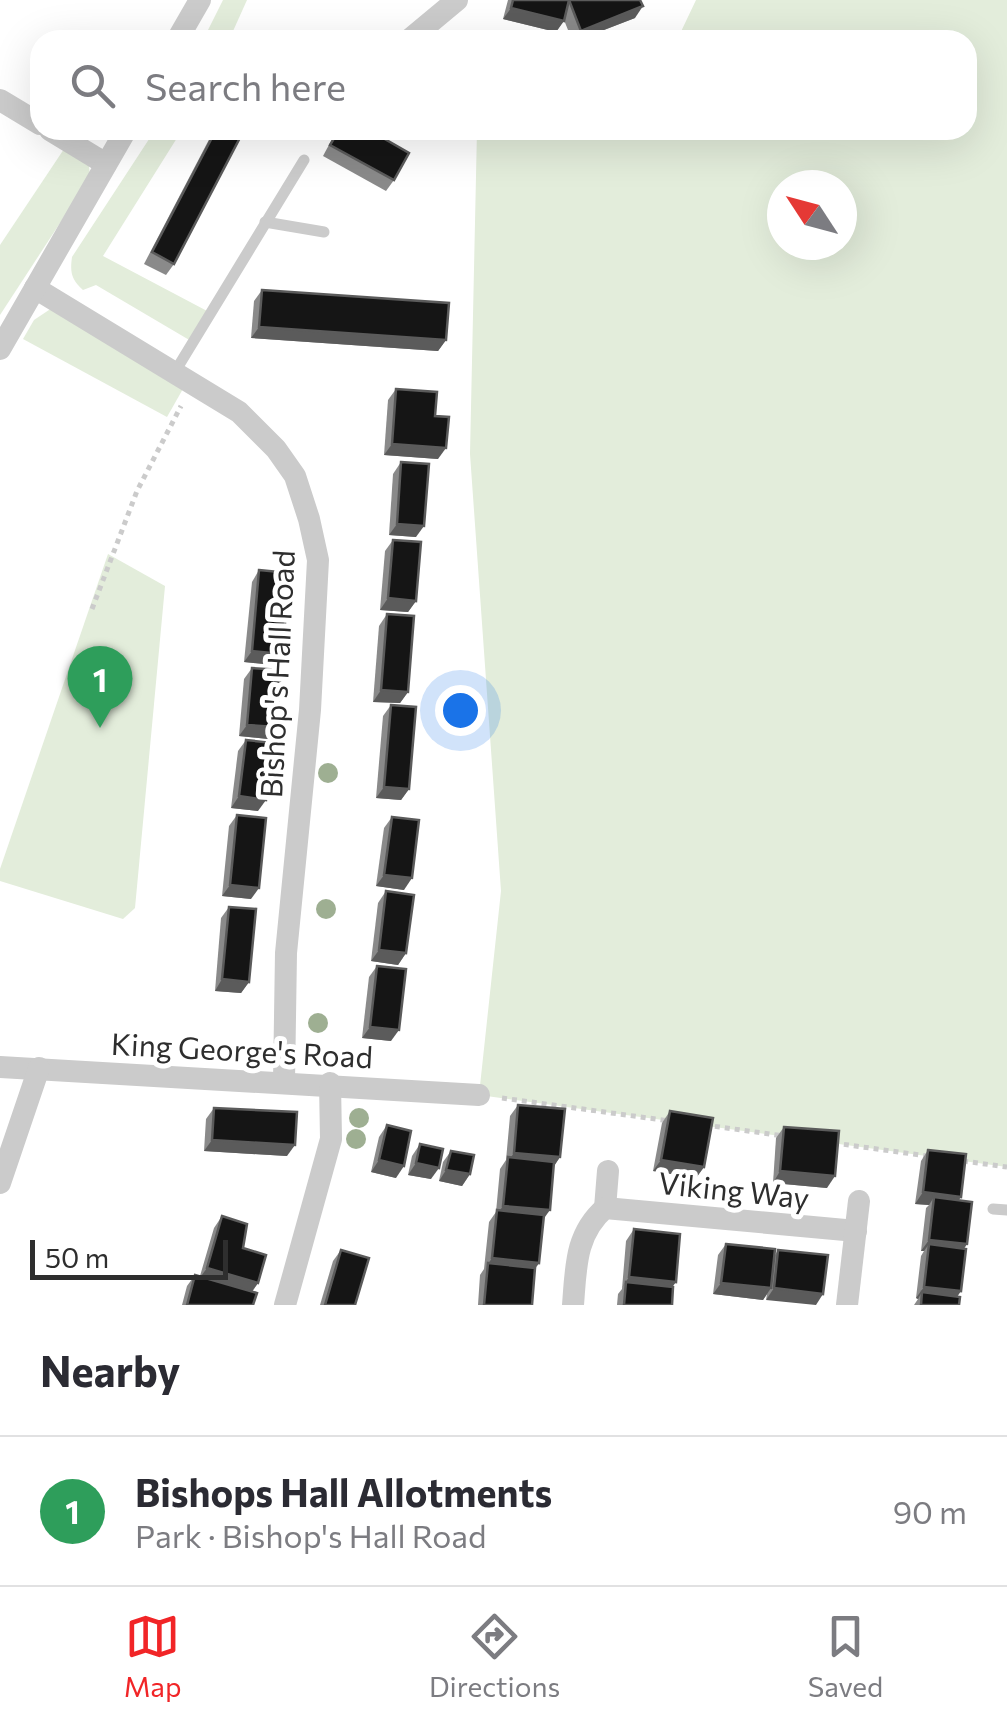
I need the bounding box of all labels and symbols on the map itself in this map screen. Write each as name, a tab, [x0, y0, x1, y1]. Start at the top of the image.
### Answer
north arrow	[767, 170, 857, 260]
street label: Bishop's Hall Road	[251, 549, 301, 799]
pin: 1	[68, 646, 132, 728]
your location	[435, 685, 486, 736]
street label: King George's Road	[110, 1024, 374, 1074]
street label: Viking Way	[657, 1163, 811, 1215]
scale bar	[30, 1235, 228, 1280]

